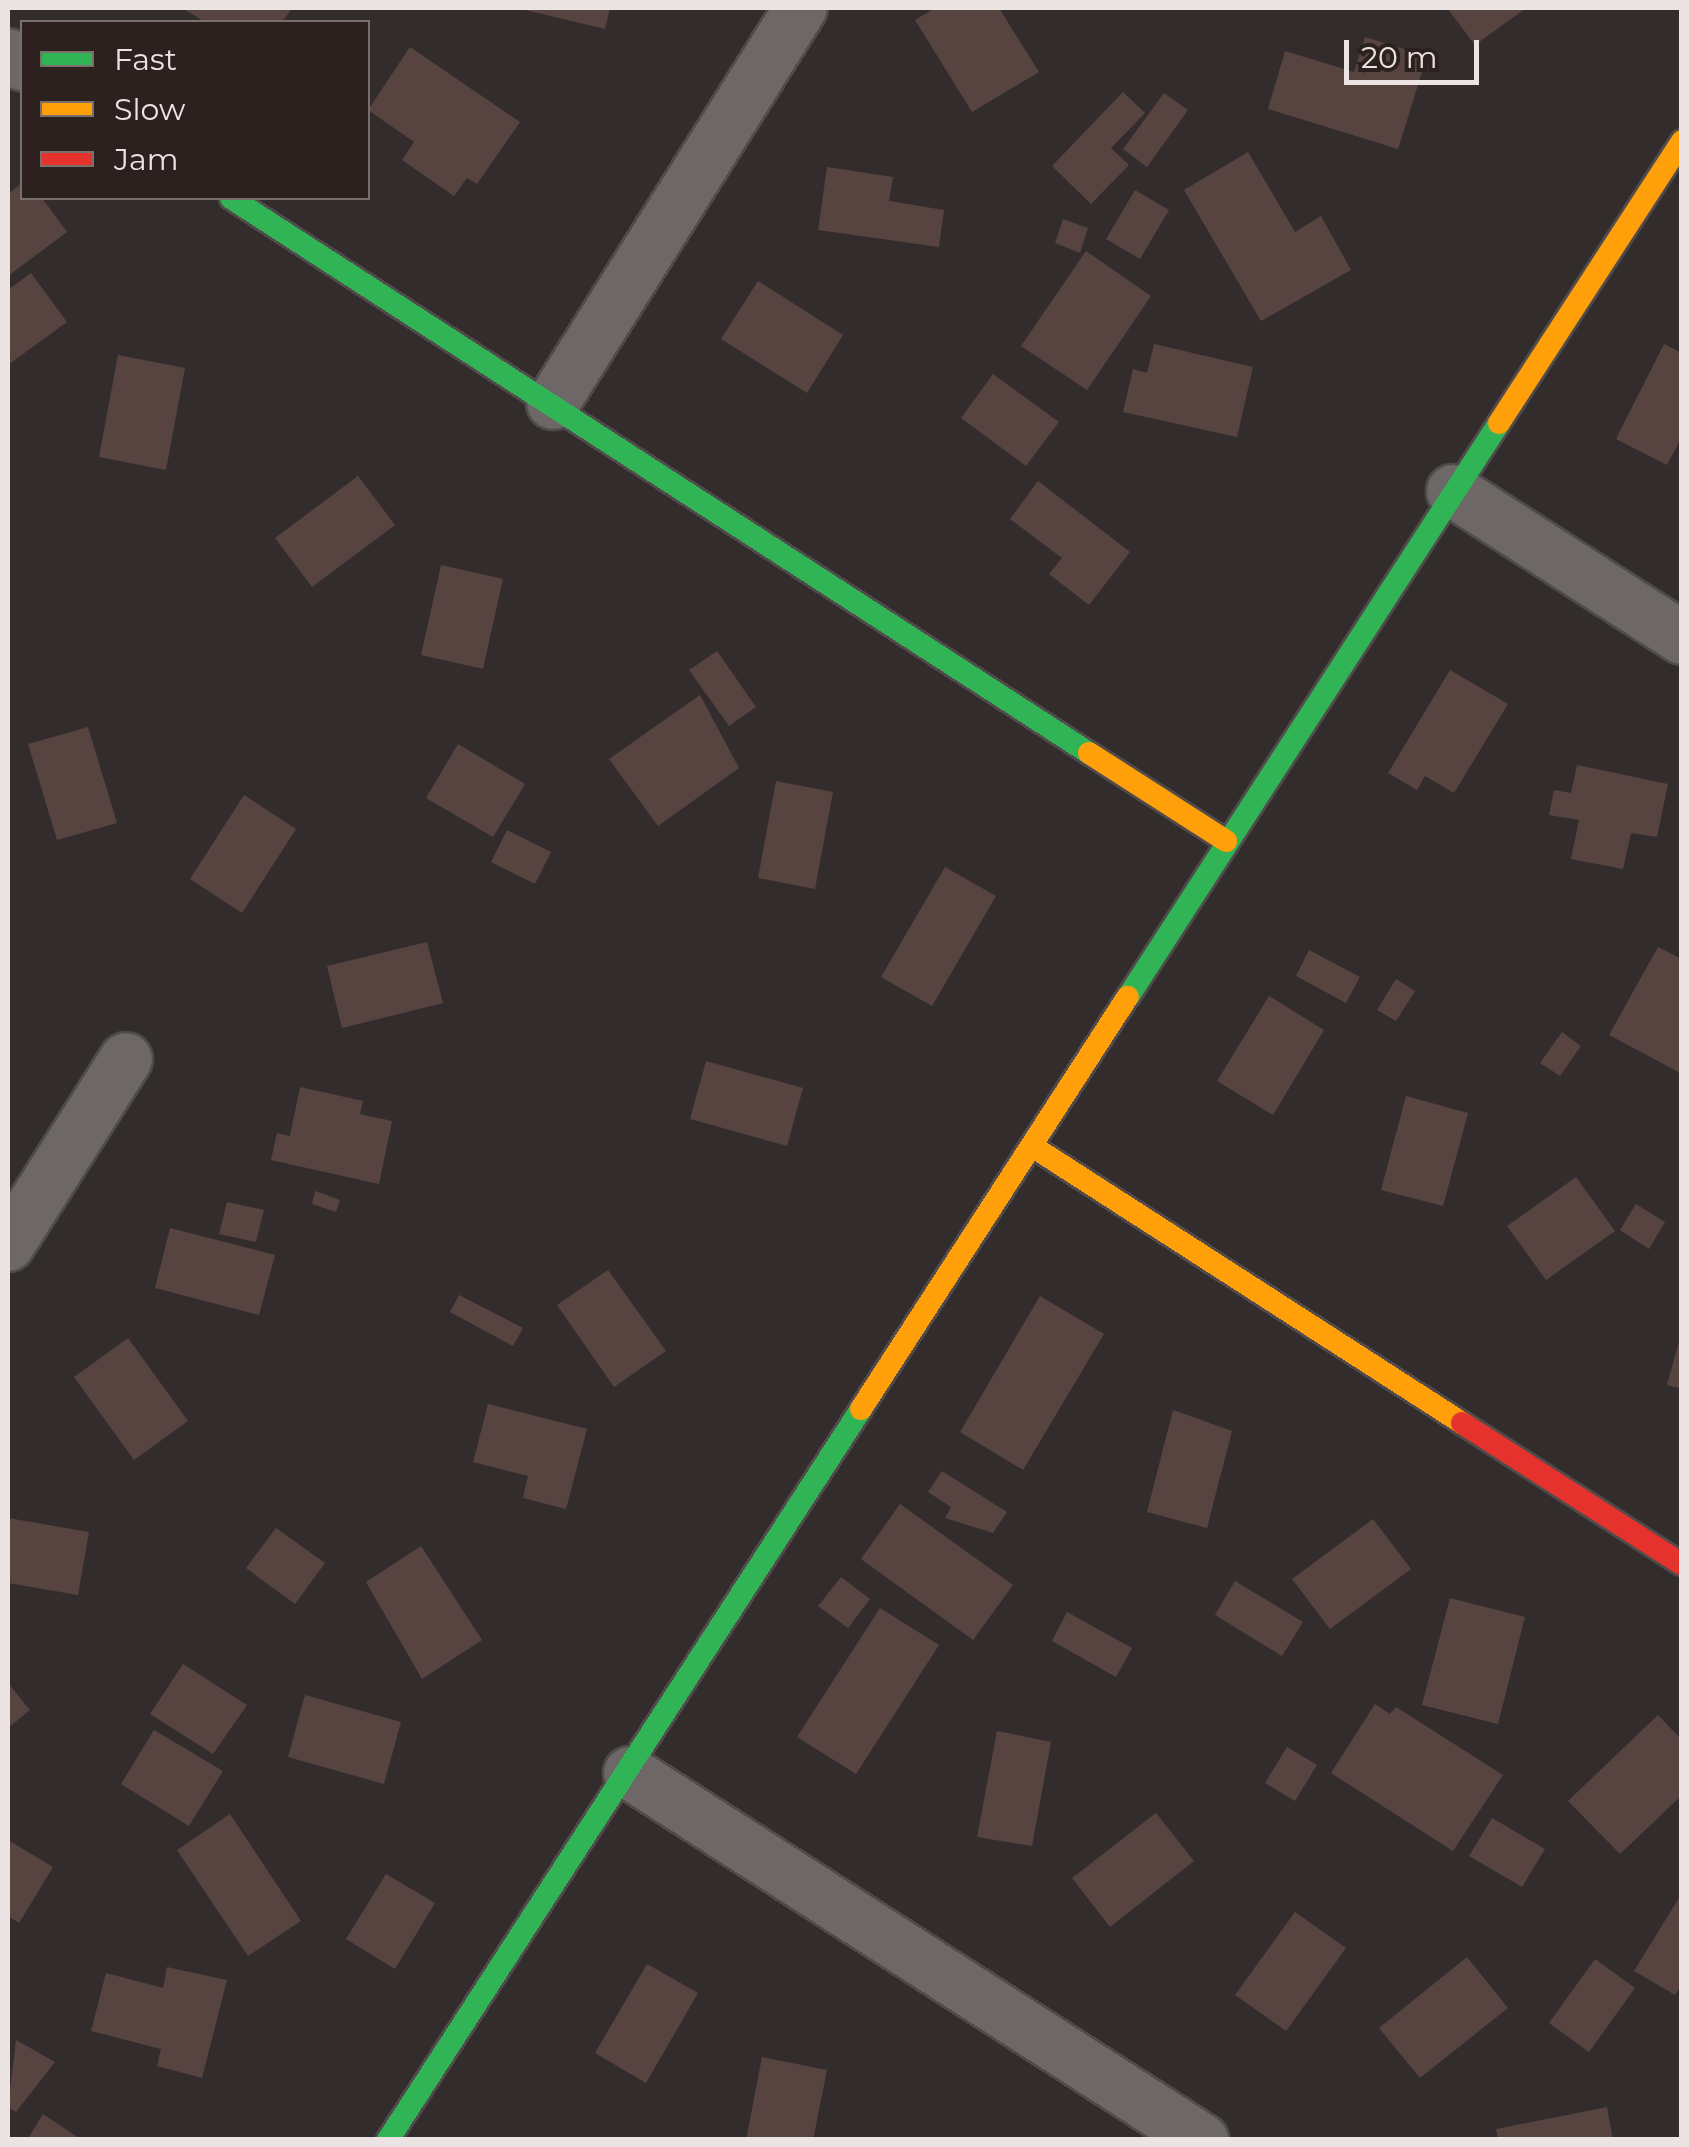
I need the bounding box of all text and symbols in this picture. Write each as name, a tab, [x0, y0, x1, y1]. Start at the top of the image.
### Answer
legend	[20, 20, 370, 200]
scale bar	[1349, 20, 1484, 82]
text: 20 m	[1361, 39, 1438, 76]
text: Fast	[114, 41, 177, 78]
text: Slow	[114, 91, 185, 128]
text: Jam	[114, 141, 179, 178]

